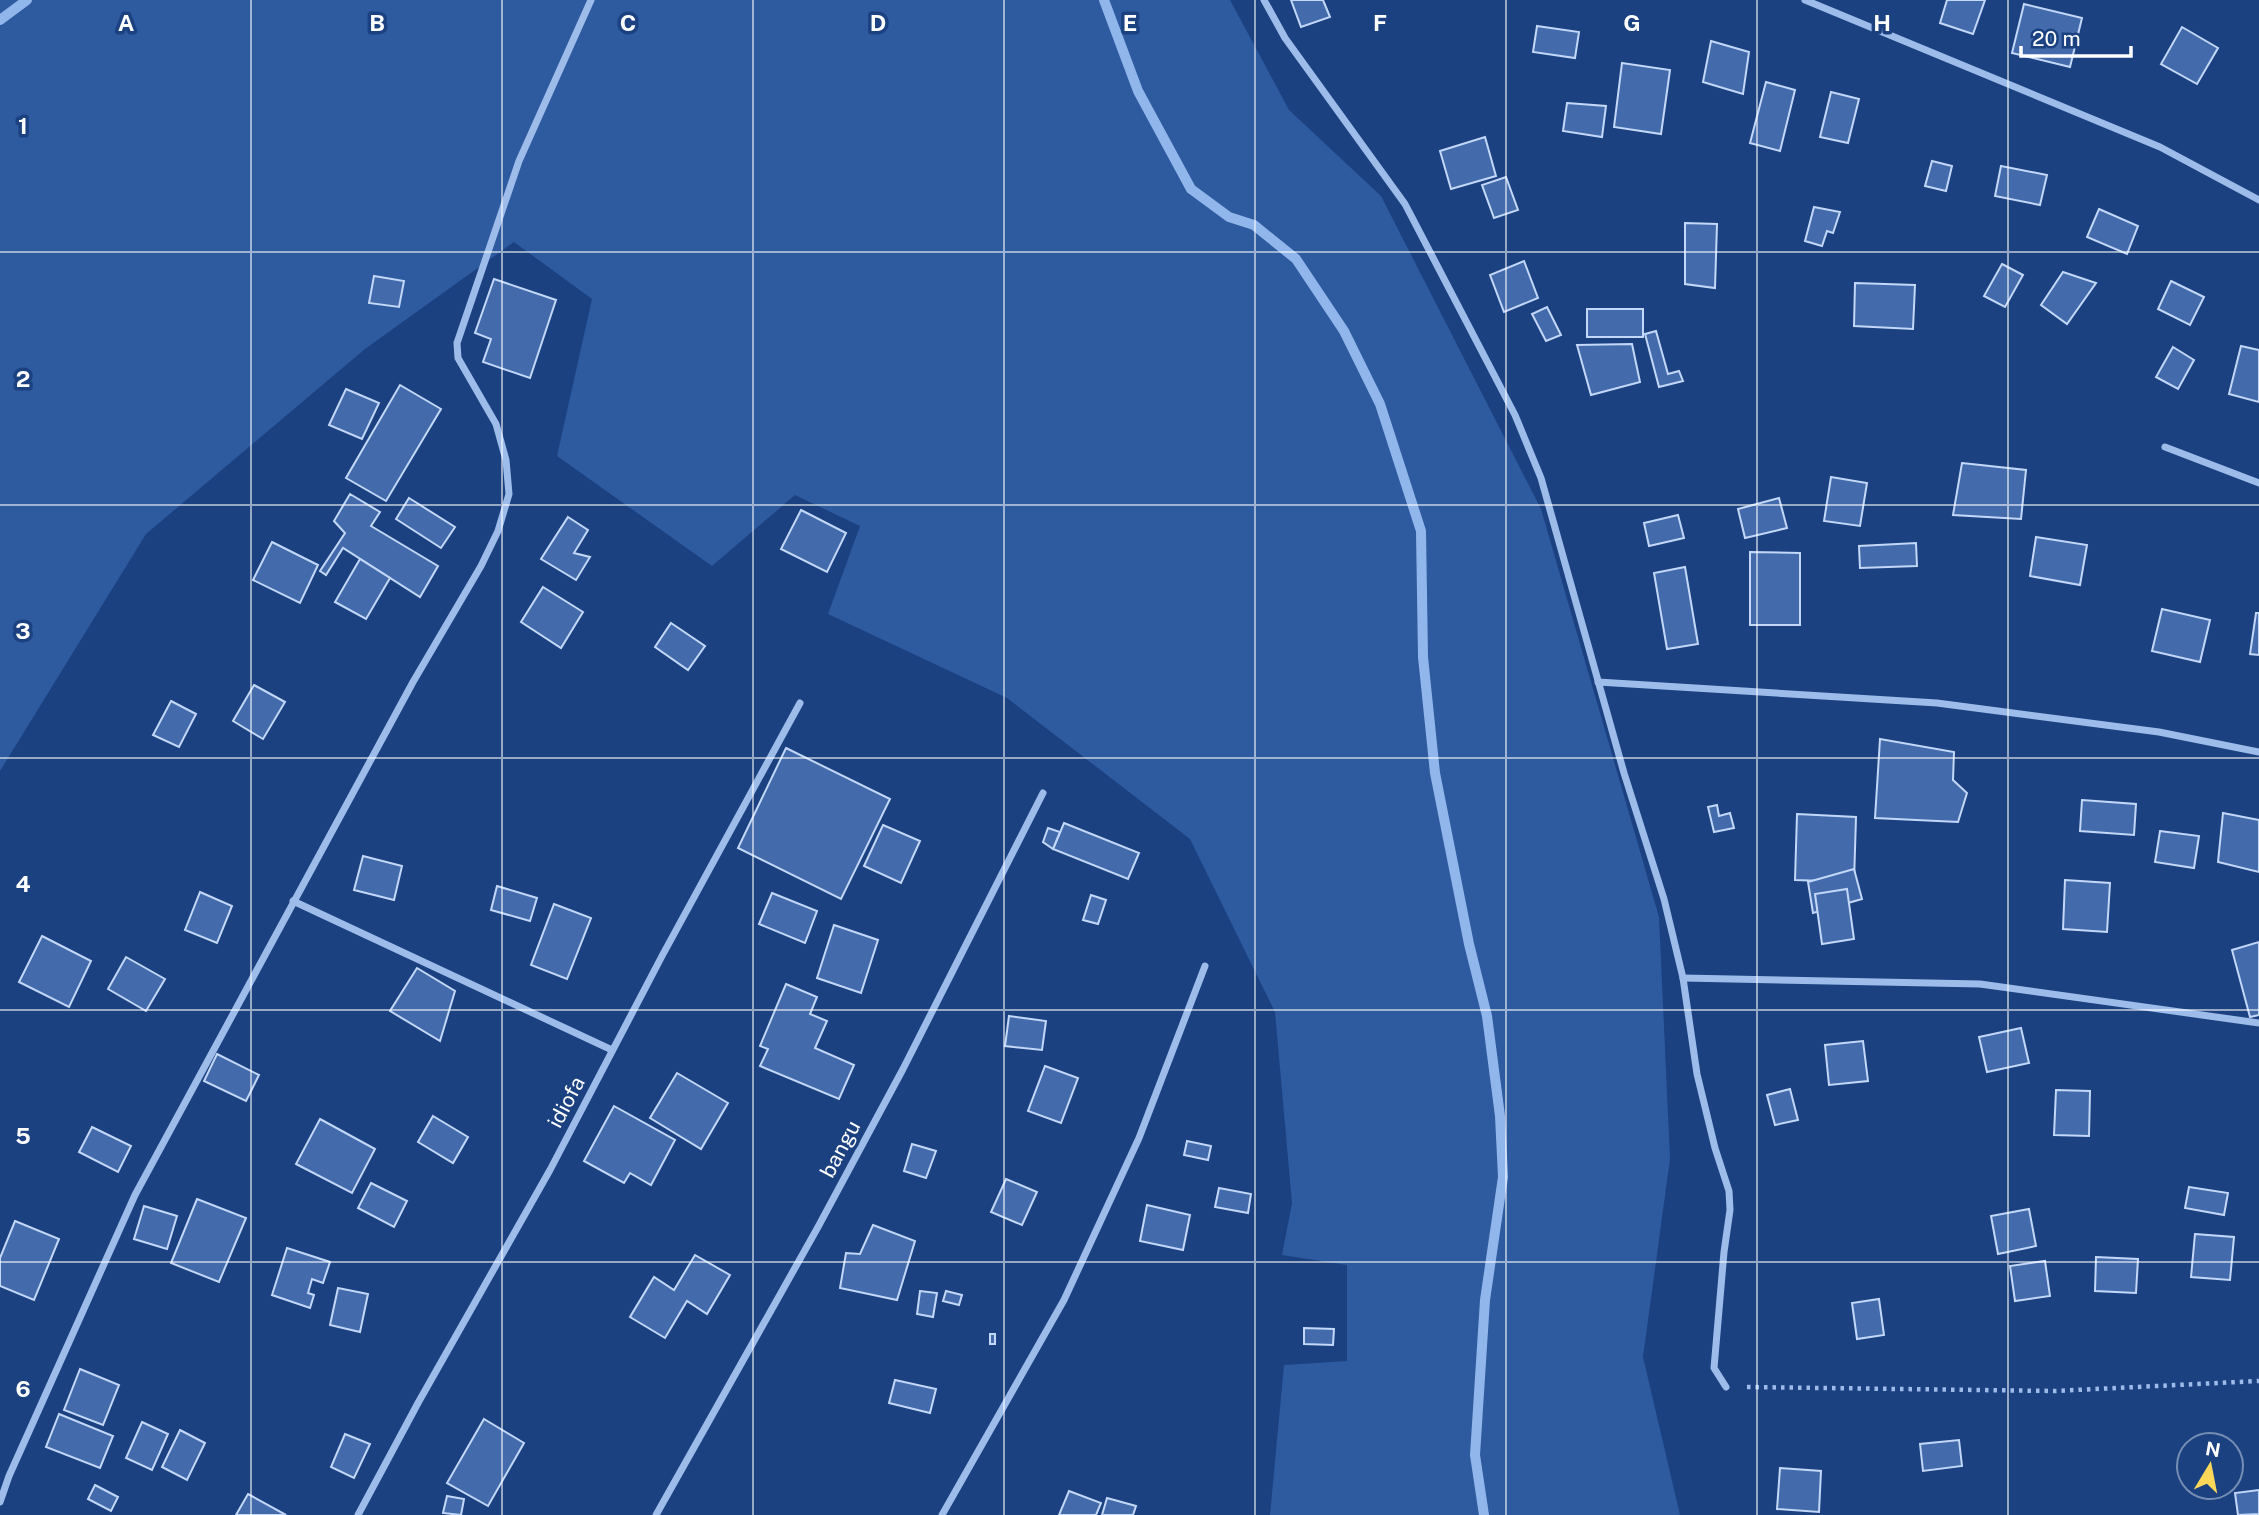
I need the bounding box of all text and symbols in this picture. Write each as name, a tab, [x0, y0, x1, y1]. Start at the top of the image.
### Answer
text: A	[118, 9, 135, 36]
text: B	[369, 9, 385, 36]
text: C	[620, 9, 636, 36]
text: D	[870, 9, 886, 36]
text: E	[1123, 9, 1137, 36]
text: F	[1373, 9, 1387, 36]
text: G	[1623, 9, 1641, 36]
text: H	[1873, 9, 1891, 36]
scale bar	[2021, 14, 2131, 58]
text: 20 m	[2032, 26, 2081, 51]
text: 1	[18, 112, 28, 139]
text: 2	[16, 365, 30, 392]
text: 3	[15, 617, 31, 644]
text: 4	[15, 870, 31, 897]
street label: idiofa	[542, 1072, 590, 1132]
street label: bangu	[815, 1116, 865, 1182]
text: 5	[15, 1122, 31, 1149]
text: 6	[15, 1375, 31, 1402]
north arrow	[2175, 1431, 2245, 1501]
text: N	[2204, 1437, 2222, 1461]

